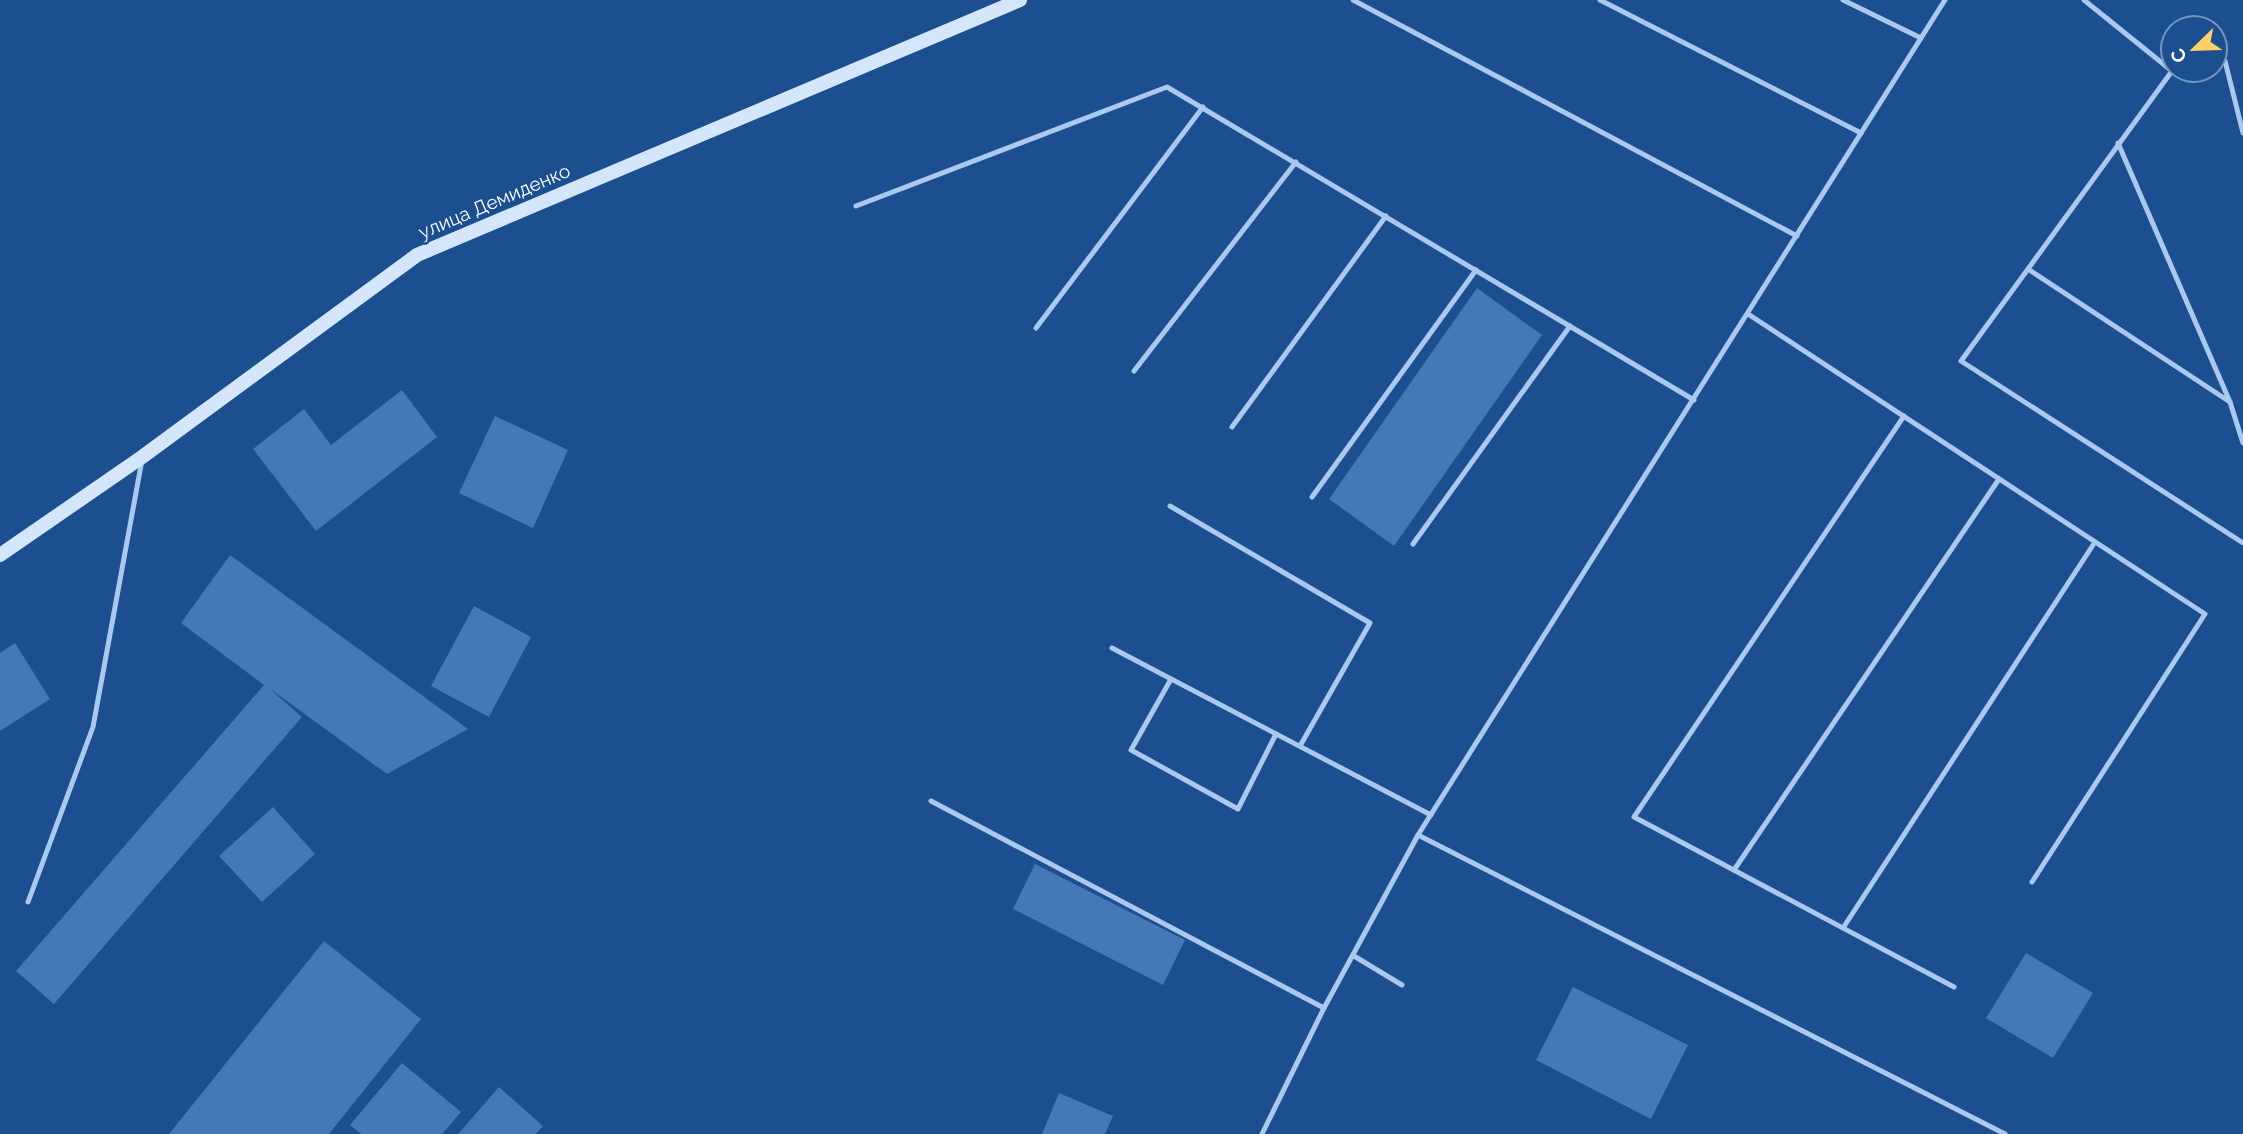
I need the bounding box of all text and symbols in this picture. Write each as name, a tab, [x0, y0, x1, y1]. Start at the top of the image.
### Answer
north arrow	[2159, 14, 2229, 84]
text: С	[2166, 45, 2191, 66]
street label: улица Демиденко	[415, 159, 573, 243]

